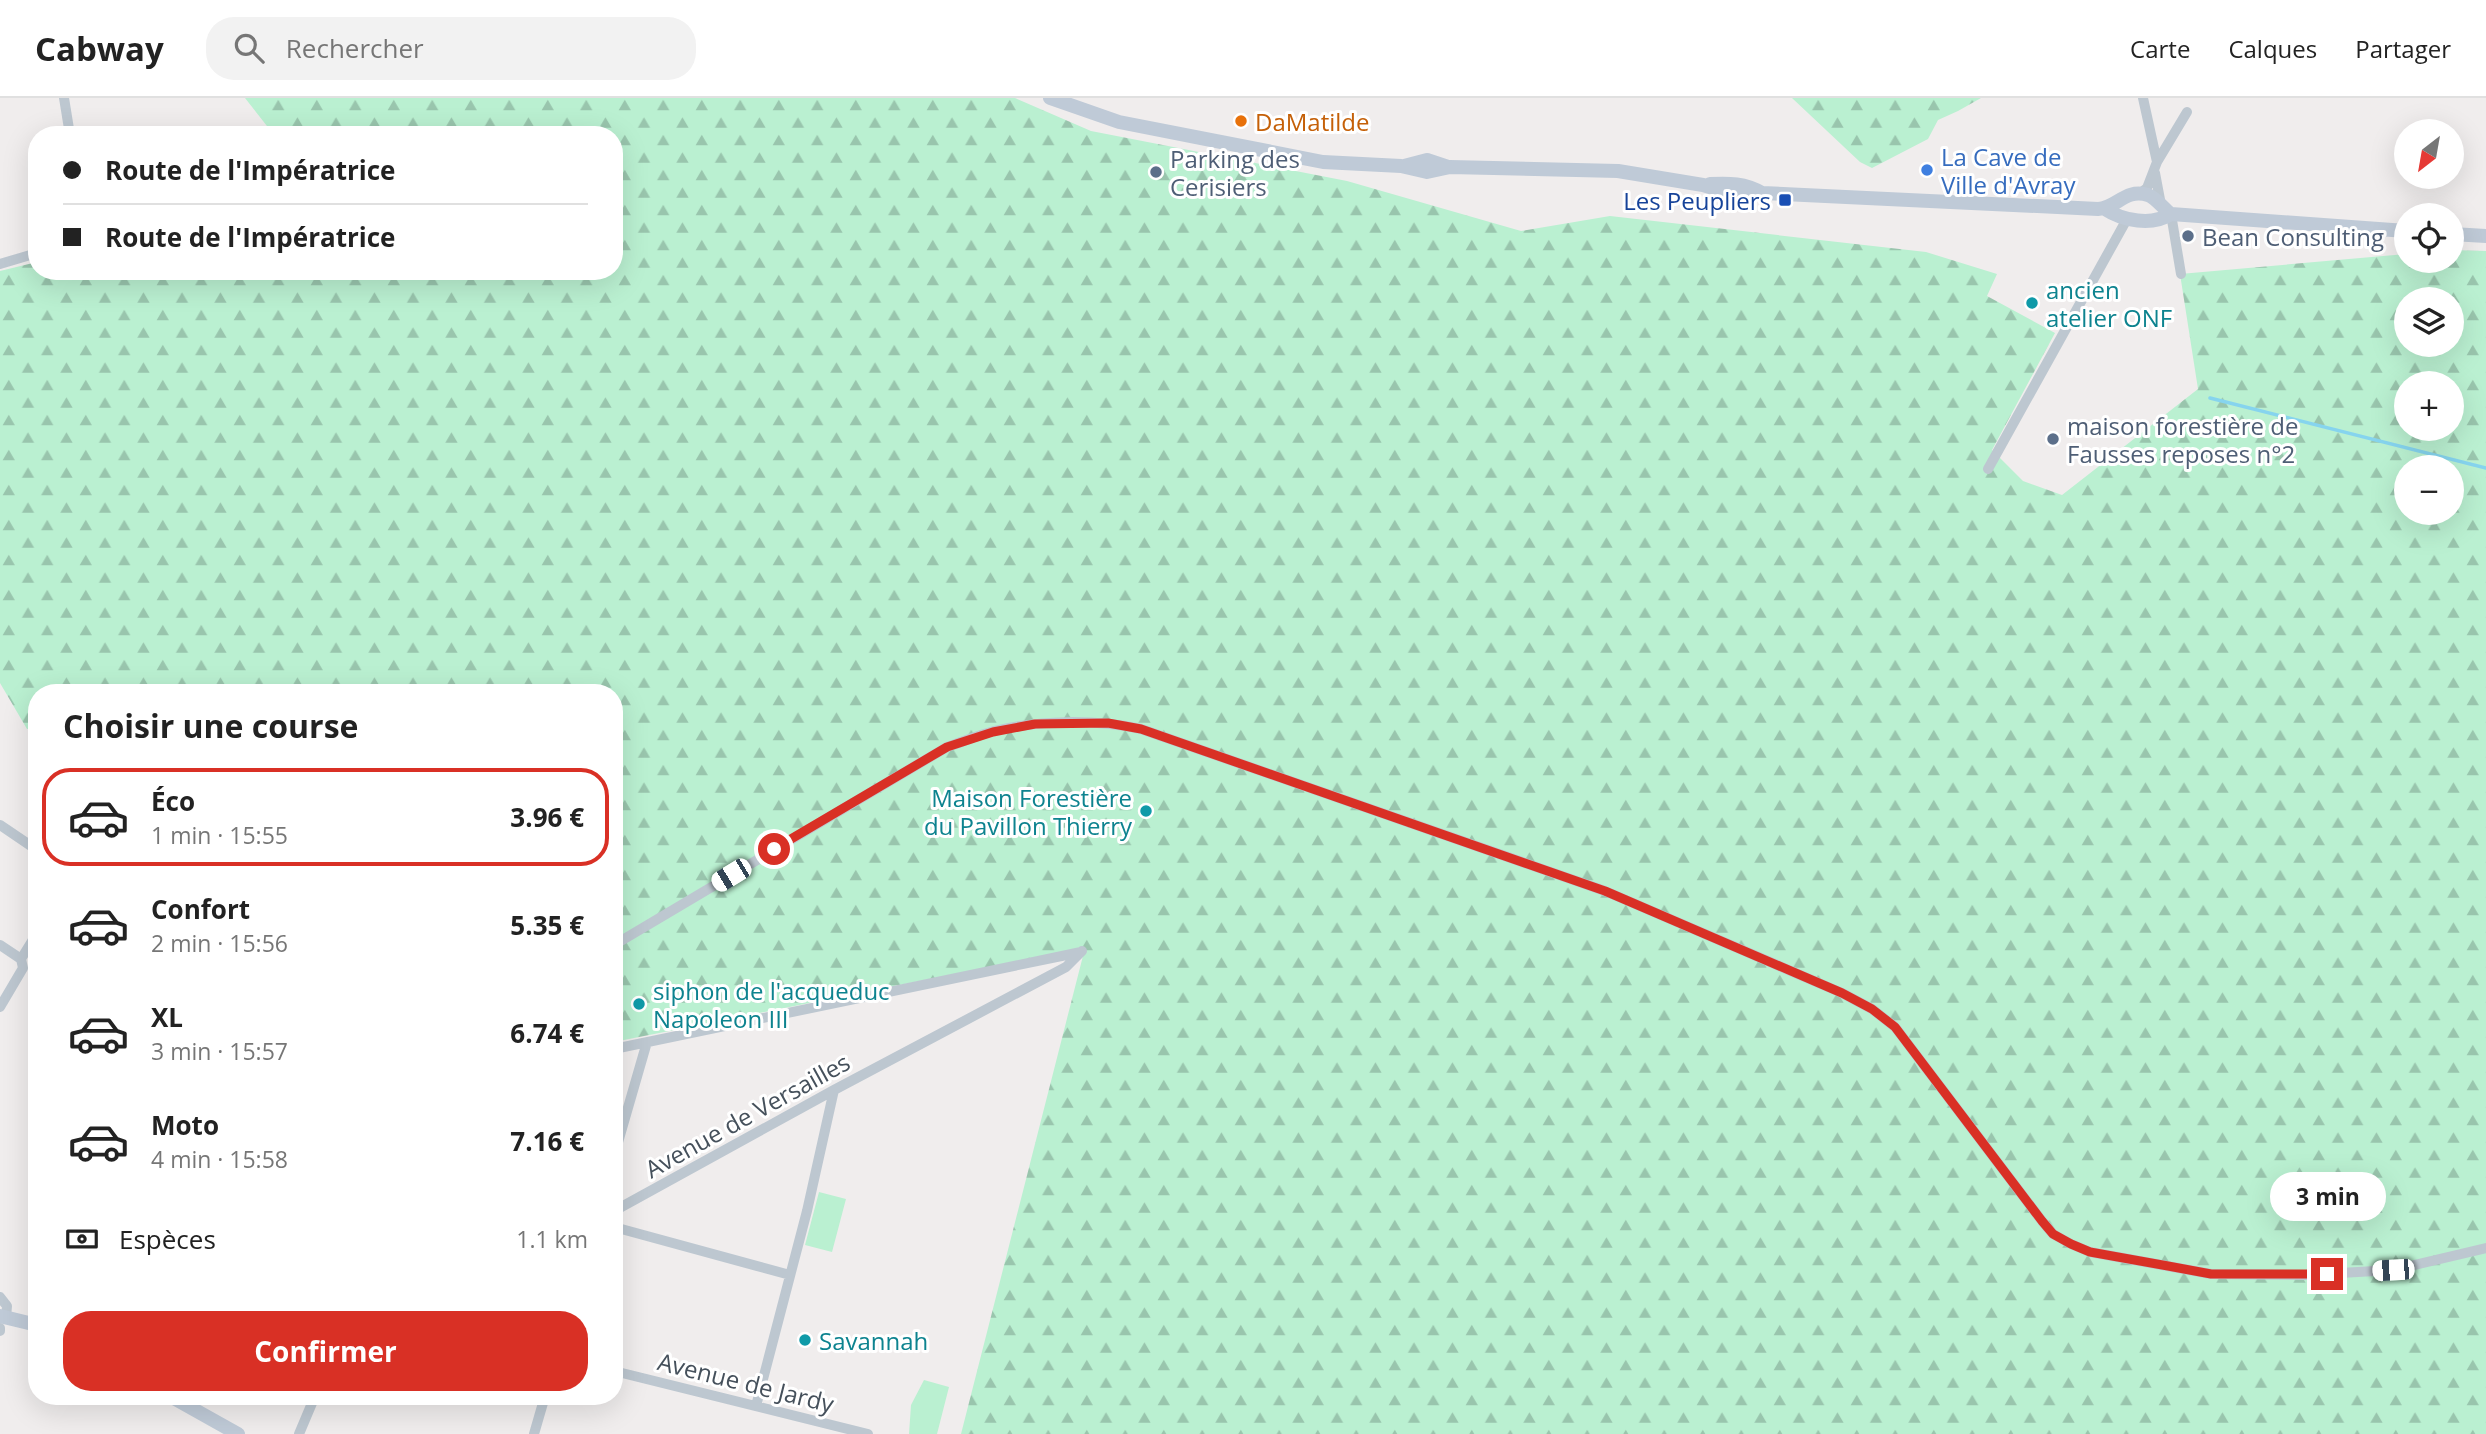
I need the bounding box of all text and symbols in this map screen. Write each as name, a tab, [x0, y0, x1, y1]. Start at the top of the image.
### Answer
search box	[206, 17, 696, 80]
text: Cabway	[35, 26, 164, 71]
icon: search	[230, 29, 268, 67]
text: Rechercher	[286, 30, 424, 66]
text: Carte	[2130, 32, 2190, 65]
text: Calques	[2228, 32, 2317, 65]
text: Partager	[2355, 32, 2451, 65]
place label: DaMatilde	[1255, 105, 1370, 138]
marker: DaMatilde	[1233, 113, 1249, 129]
north arrow	[2394, 119, 2464, 189]
map controls	[2394, 119, 2464, 525]
place label: La Cave de Ville d'Avray	[1941, 140, 2076, 201]
place label: Parking des Cerisiers	[1170, 142, 1300, 203]
text: Route de l'Impératrice	[105, 152, 395, 188]
marker: La Cave de Ville d'Avray	[1919, 162, 1935, 178]
marker: Parking des Cerisiers	[1148, 164, 1164, 180]
place label: Les Peupliers	[1623, 184, 1771, 217]
marker: Les Peupliers	[1777, 192, 1793, 208]
button: locate	[2394, 203, 2464, 273]
text: Route de l'Impératrice	[105, 219, 395, 255]
place label: Bean Consulting	[2202, 220, 2384, 253]
marker: Bean Consulting	[2180, 228, 2196, 244]
place label: ancien atelier ONF	[2046, 273, 2172, 334]
button: layers	[2394, 287, 2464, 357]
marker: ancien atelier ONF	[2024, 295, 2040, 311]
button: +	[2394, 371, 2464, 441]
place label: maison forestière de Fausses reposes n°2	[2067, 409, 2298, 470]
marker: maison forestière de Fausses reposes n°2	[2045, 431, 2061, 447]
button: −	[2394, 455, 2464, 525]
text: Choisir une course	[63, 704, 358, 747]
place label: Maison Forestière du Pavillon Thierry	[924, 781, 1133, 842]
text: Éco	[151, 783, 195, 819]
icon: car	[67, 786, 130, 849]
text: 3.96 €	[510, 799, 584, 835]
marker: Maison Forestière du Pavillon Thierry	[1138, 803, 1154, 819]
text: 1 min · 15:55	[151, 819, 288, 851]
route start	[758, 833, 790, 865]
car	[708, 855, 755, 895]
text: Confort	[151, 891, 250, 927]
icon: car	[67, 894, 130, 957]
text: 5.35 €	[510, 907, 584, 943]
text: 2 min · 15:56	[151, 927, 288, 959]
place label: siphon de l'acqueduc Napoleon III	[653, 974, 890, 1035]
marker: siphon de l'acqueduc Napoleon III	[631, 996, 647, 1012]
text: XL	[151, 999, 183, 1035]
icon: car	[67, 1002, 130, 1065]
text: 6.74 €	[510, 1015, 584, 1051]
text: 3 min · 15:57	[151, 1035, 288, 1067]
street label: Avenue de Versailles	[639, 1045, 855, 1185]
text: Moto	[151, 1107, 219, 1143]
icon: car	[67, 1110, 130, 1173]
text: 7.16 €	[510, 1123, 584, 1159]
text: 4 min · 15:58	[151, 1143, 288, 1175]
callout: 3 min	[2269, 1172, 2385, 1222]
text: 3 min	[2296, 1180, 2360, 1212]
icon: cash	[63, 1220, 101, 1258]
text: Espèces	[119, 1221, 216, 1257]
text: 1.1 km	[516, 1223, 588, 1255]
route end	[2311, 1258, 2343, 1290]
car	[2372, 1258, 2415, 1282]
button: Confirmer	[63, 1311, 588, 1391]
place label: Savannah	[819, 1324, 928, 1357]
marker: Savannah	[797, 1332, 813, 1348]
street label: Avenue de Jardy	[654, 1344, 838, 1420]

